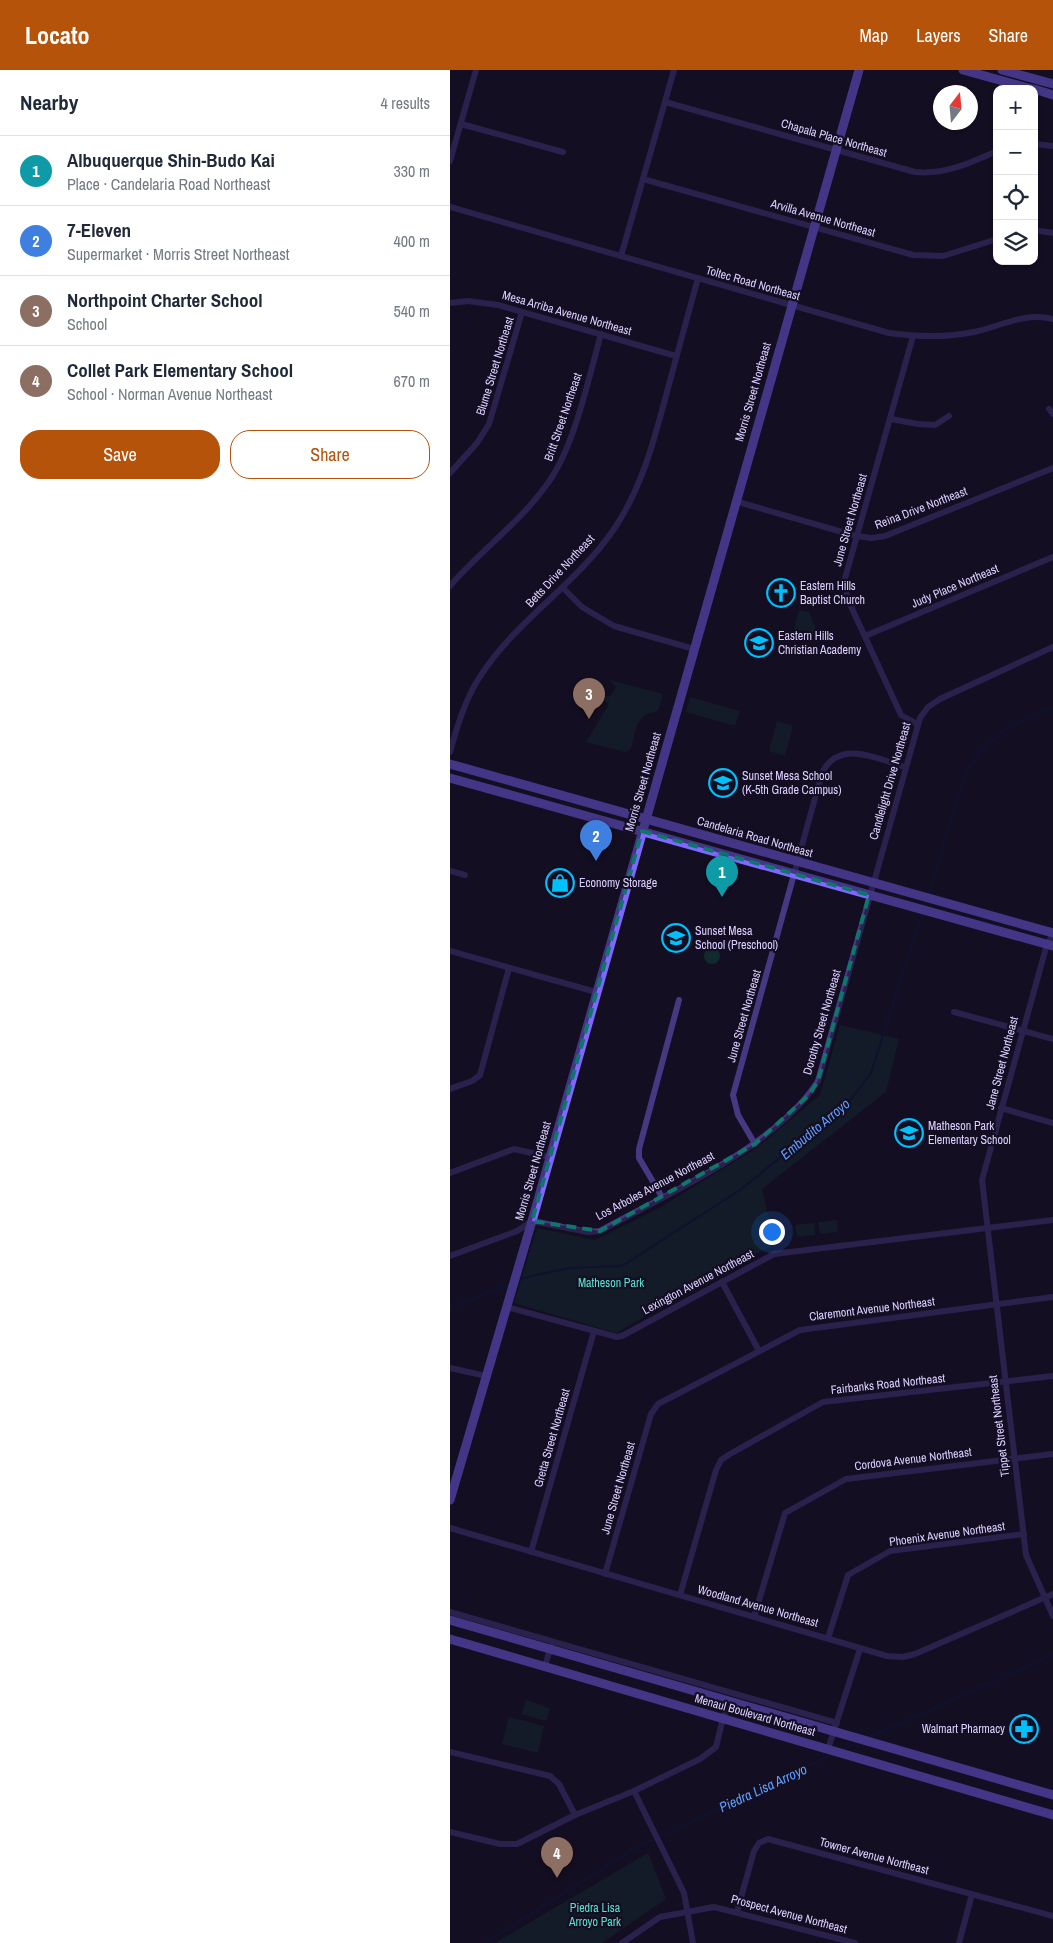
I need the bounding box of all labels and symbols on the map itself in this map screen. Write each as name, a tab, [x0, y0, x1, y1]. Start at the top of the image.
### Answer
north arrow	[933, 85, 978, 130]
street label: Chapala Place Northeast	[779, 115, 889, 161]
street label: Arvilla Avenue Northeast	[768, 195, 877, 241]
street label: Toltec Road Northeast	[704, 262, 802, 304]
street label: Mesa Arriba Avenue Northeast	[500, 287, 634, 339]
street label: Blume Street Northeast	[472, 315, 518, 417]
street label: Morris Street Northeast	[731, 340, 775, 443]
street label: Britt Street Northeast	[540, 370, 586, 463]
street label: June Street Northeast	[829, 472, 871, 568]
street label: Reina Drive Northeast	[872, 483, 970, 533]
street label: Betts Drive Northeast	[522, 531, 598, 611]
street label: Judy Place Northeast	[909, 560, 1001, 612]
church icon: Eastern Hills Baptist Church	[766, 578, 796, 608]
place label: Eastern Hills Baptist Church	[800, 578, 865, 608]
school or university icon: Eastern Hills Christian Academy	[744, 628, 774, 658]
place label: Eastern Hills Christian Academy	[778, 628, 861, 658]
pin: 3	[573, 678, 605, 719]
street label: Candlelight Drive Northeast	[866, 720, 914, 842]
street label: Morris Street Northeast	[621, 730, 665, 833]
school or university icon: Sunset Mesa School (K-5th Grade Campus)	[708, 768, 738, 798]
place label: Sunset Mesa School (K-5th Grade Campus)	[742, 768, 842, 798]
street label: Candelaria Road Northeast	[695, 813, 815, 861]
pin: 2	[580, 820, 612, 861]
pin: 1	[706, 856, 738, 897]
shop icon: Economy Storage	[545, 868, 575, 898]
place label: Economy Storage	[579, 875, 657, 891]
school or university icon: Sunset Mesa School (Preschool)	[661, 923, 691, 953]
place label: Sunset Mesa School (Preschool)	[695, 923, 778, 953]
street label: Dorothy Street Northeast	[799, 967, 845, 1077]
street label: June Street Northeast	[723, 968, 765, 1064]
street label: Jane Street Northeast	[982, 1014, 1022, 1111]
water label: Embudito Arroyo	[777, 1095, 853, 1163]
school or university icon: Matheson Park Elementary School	[894, 1118, 924, 1148]
place label: Matheson Park Elementary School	[928, 1118, 1011, 1148]
street label: Morris Street Northeast	[511, 1119, 555, 1222]
street label: Los Arboles Avenue Northeast	[593, 1148, 717, 1224]
your location	[759, 1219, 785, 1245]
street label: Lexington Avenue Northeast	[639, 1246, 757, 1318]
park label: Matheson Park	[578, 1275, 644, 1291]
street label: Claremont Avenue Northeast	[808, 1293, 936, 1325]
street label: Fairbanks Road Northeast	[830, 1370, 946, 1398]
street label: Tippet Street Northeast	[985, 1374, 1013, 1478]
street label: Gretta Street Northeast	[530, 1387, 574, 1489]
street label: June Street Northeast	[597, 1440, 639, 1536]
street label: Cordova Avenue Northeast	[853, 1444, 973, 1474]
street label: Phoenix Avenue Northeast	[888, 1518, 1006, 1550]
street label: Woodland Avenue Northeast	[696, 1581, 821, 1631]
street label: Menaul Boulevard Northeast	[693, 1690, 817, 1740]
pharmacy icon: Walmart Pharmacy	[1009, 1714, 1039, 1744]
place label: Walmart Pharmacy	[922, 1721, 1005, 1737]
water label: Piedra Lisa Arroyo	[716, 1760, 810, 1816]
street label: Towner Avenue Northeast	[818, 1834, 931, 1878]
pin: 4	[541, 1837, 573, 1878]
street label: Prospect Avenue Northeast	[729, 1891, 849, 1937]
park label: Piedra Lisa Arroyo Park	[568, 1900, 621, 1930]

